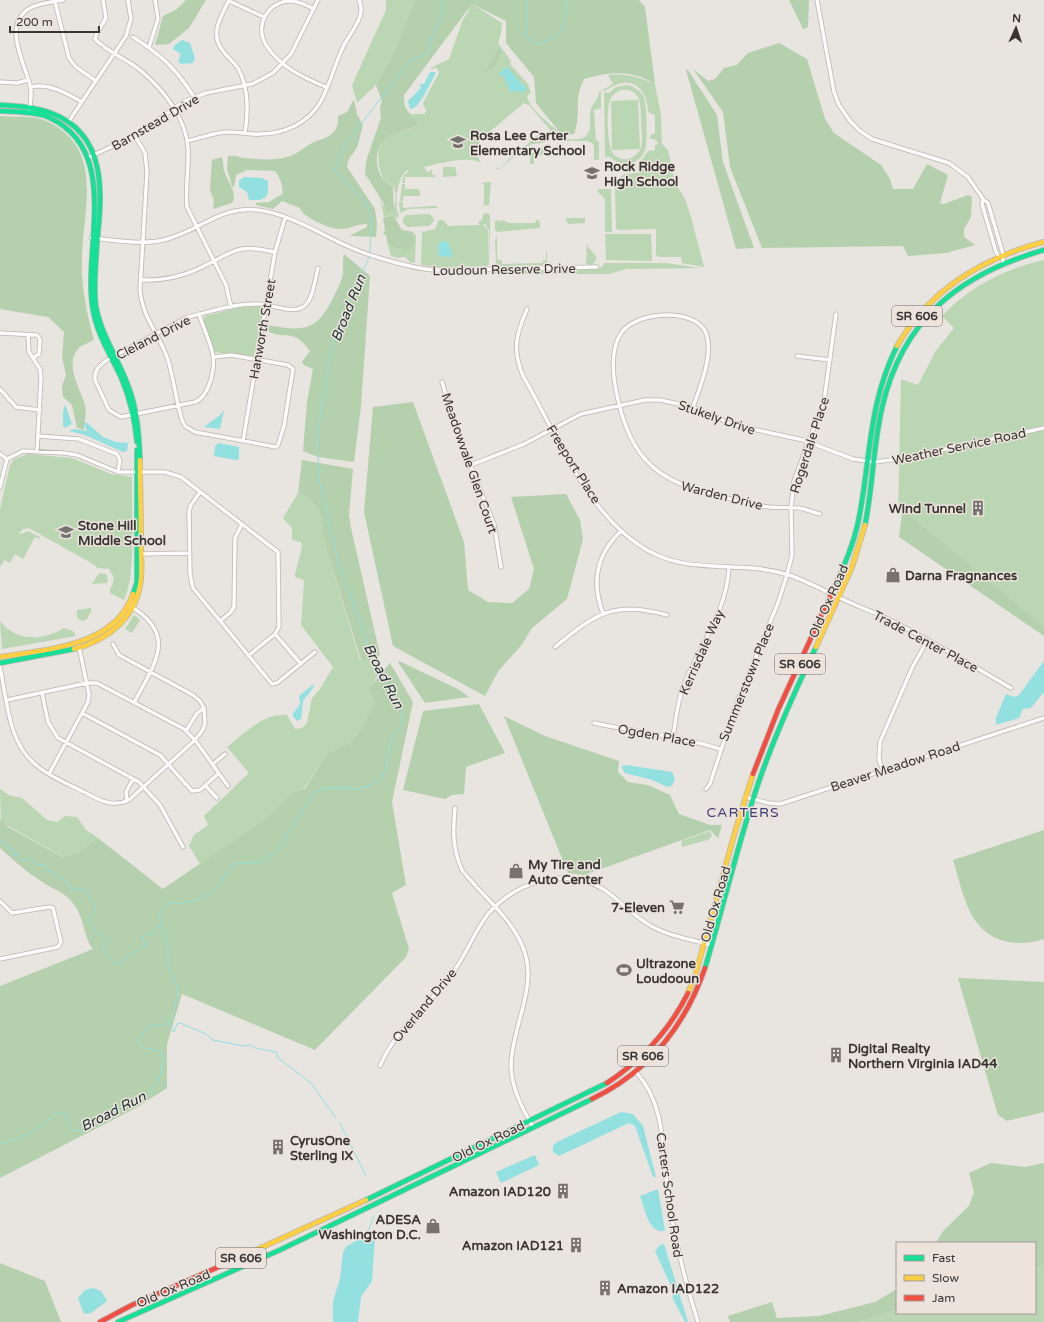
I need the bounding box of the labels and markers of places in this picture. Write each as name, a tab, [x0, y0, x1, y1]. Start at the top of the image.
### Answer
place label: Rosa Lee Carter Elementary School	[470, 128, 585, 159]
school or university icon: Rosa Lee Carter Elementary School	[449, 133, 467, 151]
place label: Rock Ridge High School	[604, 159, 678, 190]
school or university icon: Rock Ridge High School	[583, 164, 601, 182]
building icon: Wind Tunnel	[969, 499, 987, 517]
place label: Wind Tunnel	[889, 501, 966, 517]
place label: Stone Hill Middle School	[78, 518, 166, 549]
school or university icon: Stone Hill Middle School	[57, 523, 75, 541]
shop icon: Darna Fragnances	[884, 566, 902, 584]
place label: Darna Fragnances	[905, 568, 1017, 584]
place label: My Tire and Auto Center	[528, 857, 604, 888]
shop icon: My Tire and Auto Center	[507, 862, 525, 880]
supermarket icon: 7-Eleven	[668, 898, 686, 916]
place label: 7-Eleven	[611, 900, 665, 916]
place label: Ultrazone Loudooun	[636, 956, 699, 987]
sports icon: Ultrazone Loudooun	[615, 961, 633, 979]
place label: Digital Realty Northern Virginia IAD44	[848, 1041, 998, 1072]
building icon: Digital Realty Northern Virginia IAD44	[827, 1046, 845, 1064]
place label: CyrusOne Sterling IX	[290, 1133, 354, 1164]
building icon: CyrusOne Sterling IX	[269, 1138, 287, 1156]
building icon: Amazon IAD120	[554, 1182, 572, 1200]
place label: Amazon IAD120	[449, 1184, 551, 1200]
place label: ADESA Washington D.C.	[319, 1212, 421, 1243]
shop icon: ADESA Washington D.C.	[424, 1217, 442, 1235]
building icon: Amazon IAD121	[567, 1236, 585, 1254]
place label: Amazon IAD121	[462, 1238, 564, 1254]
building icon: Amazon IAD122	[596, 1279, 614, 1297]
place label: Amazon IAD122	[617, 1281, 719, 1297]

